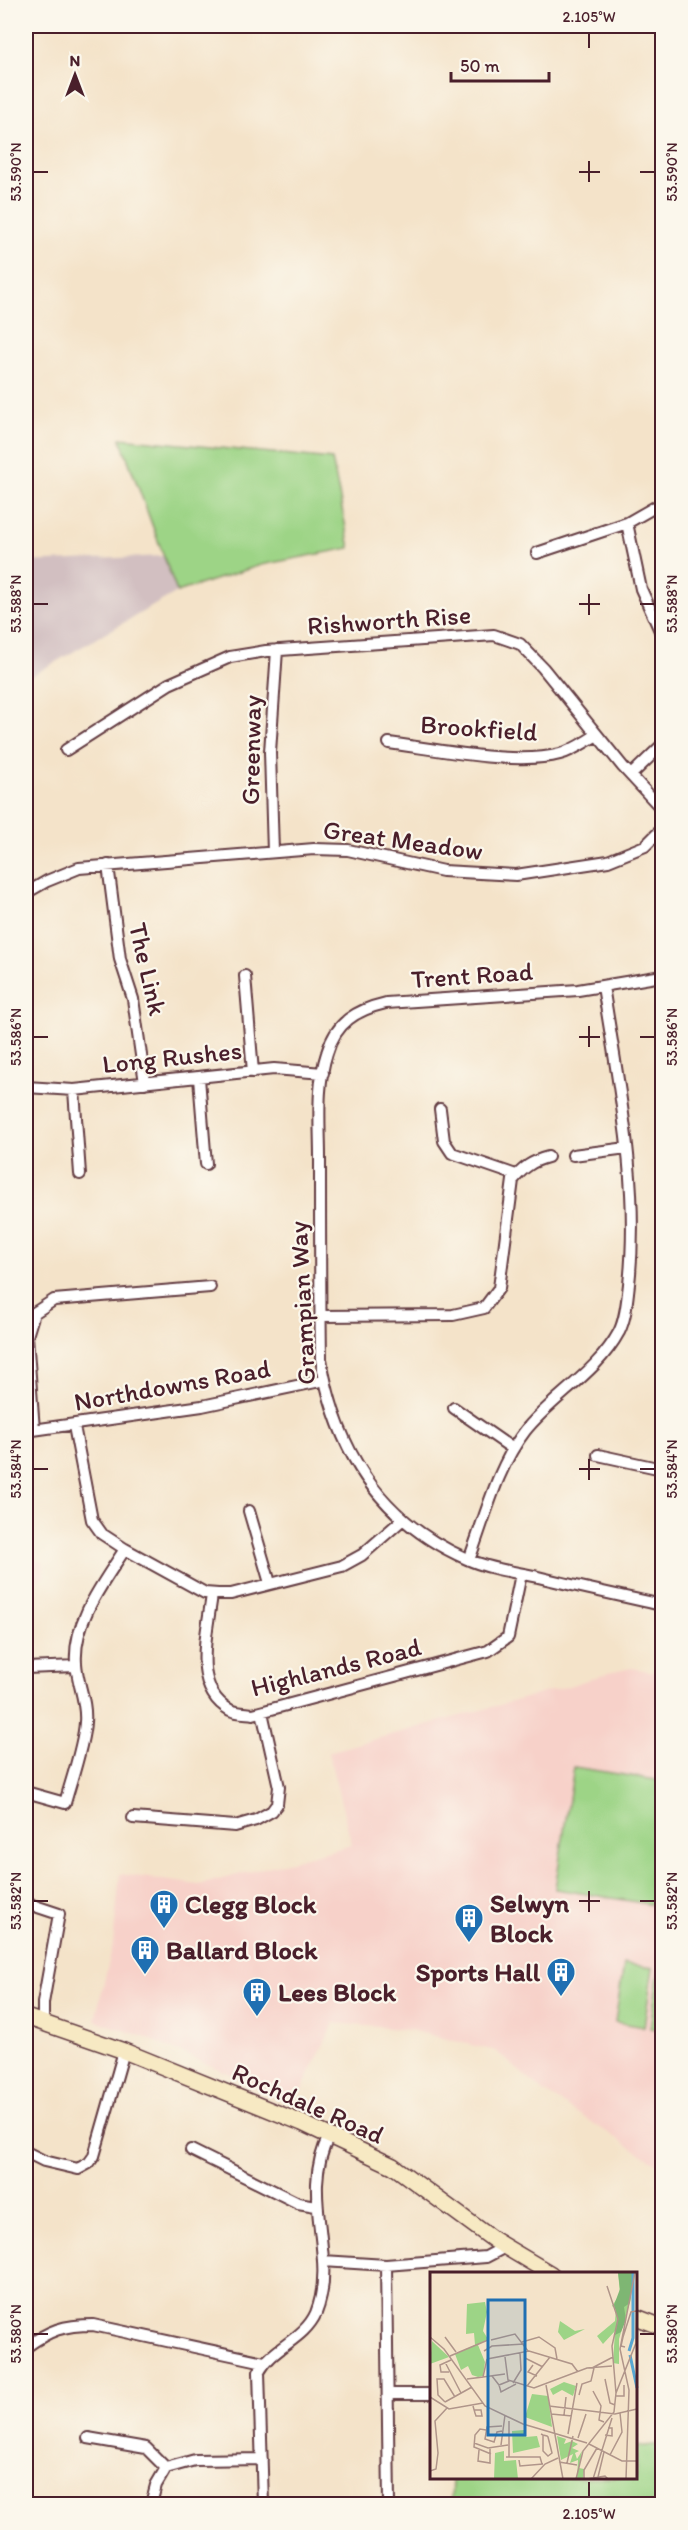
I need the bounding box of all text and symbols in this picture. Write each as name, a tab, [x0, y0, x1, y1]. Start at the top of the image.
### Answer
text: 2.105°W	[563, 8, 616, 26]
north arrow	[45, 45, 105, 105]
scale bar	[451, 45, 548, 83]
text: N	[70, 51, 80, 70]
text: 50 m	[460, 55, 500, 77]
text: 53.590°N	[7, 142, 25, 202]
text: 53.590°N	[663, 142, 681, 202]
text: 53.588°N	[7, 575, 25, 633]
text: 53.588°N	[663, 575, 681, 633]
street label: Rishworth Rise	[306, 598, 472, 642]
street label: Greenway	[234, 695, 268, 805]
street label: Brookfield	[419, 708, 539, 748]
street label: Great Meadow	[321, 813, 485, 867]
street label: The Link	[122, 920, 174, 1019]
street label: Trent Road	[410, 955, 535, 995]
text: 53.586°N	[7, 1008, 25, 1066]
text: 53.586°N	[663, 1008, 681, 1066]
street label: Long Rushes	[101, 1034, 243, 1080]
street label: Grampian Way	[282, 1220, 322, 1386]
street label: Northdowns Road	[71, 1352, 273, 1418]
text: 53.584°N	[7, 1439, 25, 1499]
text: 53.584°N	[663, 1439, 681, 1499]
street label: Highlands Road	[248, 1630, 425, 1704]
text: 53.582°N	[7, 1872, 25, 1930]
text: 53.582°N	[663, 1872, 681, 1930]
place label: Selwyn Block	[490, 1887, 569, 1949]
building icon: Clegg Block	[148, 1888, 180, 1930]
place label: Clegg Block	[185, 1888, 317, 1920]
building icon: Selwyn Block	[453, 1902, 485, 1944]
building icon: Ballard Block	[129, 1934, 161, 1976]
place label: Ballard Block	[166, 1934, 318, 1966]
place label: Sports Hall	[416, 1956, 541, 1988]
building icon: Sports Hall	[545, 1956, 577, 1998]
building icon: Lees Block	[241, 1976, 273, 2018]
place label: Lees Block	[278, 1976, 396, 2008]
street label: Rochdale Road	[227, 2055, 389, 2151]
inset map	[430, 2272, 637, 2479]
text: 53.580°N	[7, 2304, 25, 2364]
text: 53.580°N	[663, 2304, 681, 2364]
text: 2.105°W	[563, 2505, 616, 2523]

